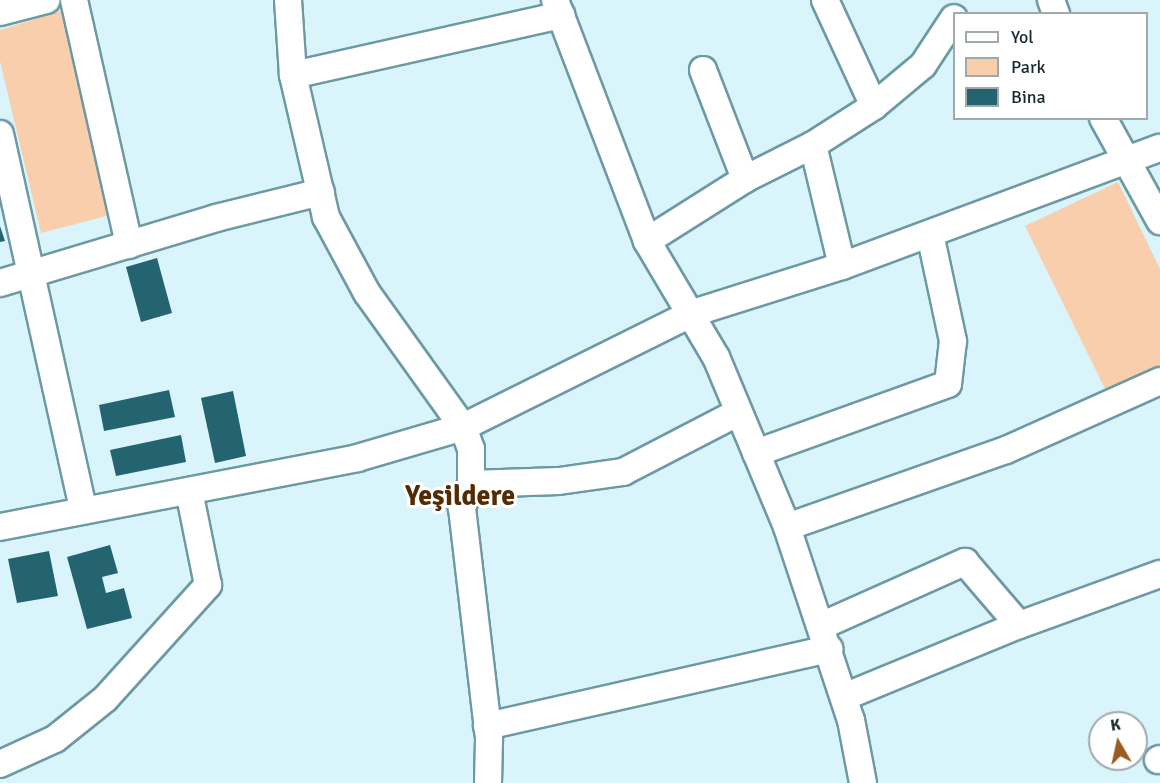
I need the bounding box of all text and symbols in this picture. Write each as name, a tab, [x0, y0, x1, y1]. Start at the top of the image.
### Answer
legend	[953, 12, 1148, 120]
text: Yol	[1011, 26, 1034, 48]
text: Park	[1011, 56, 1046, 78]
text: Bina	[1011, 86, 1046, 108]
district label: Yeşildere	[405, 479, 515, 513]
north arrow	[1088, 711, 1148, 771]
text: K	[1109, 715, 1122, 736]

